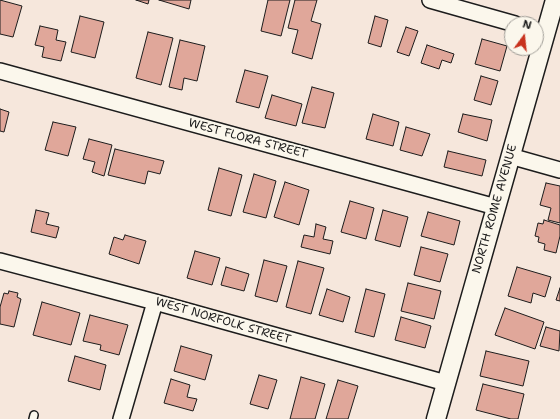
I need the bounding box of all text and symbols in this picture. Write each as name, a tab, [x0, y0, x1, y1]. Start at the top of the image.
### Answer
north arrow	[504, 16, 544, 56]
text: N	[521, 17, 533, 33]
street label: WEST FLORA STREET	[187, 116, 309, 162]
street label: NORTH ROME AVENUE	[470, 143, 520, 275]
street label: WEST NORFOLK STREET	[154, 295, 292, 347]

